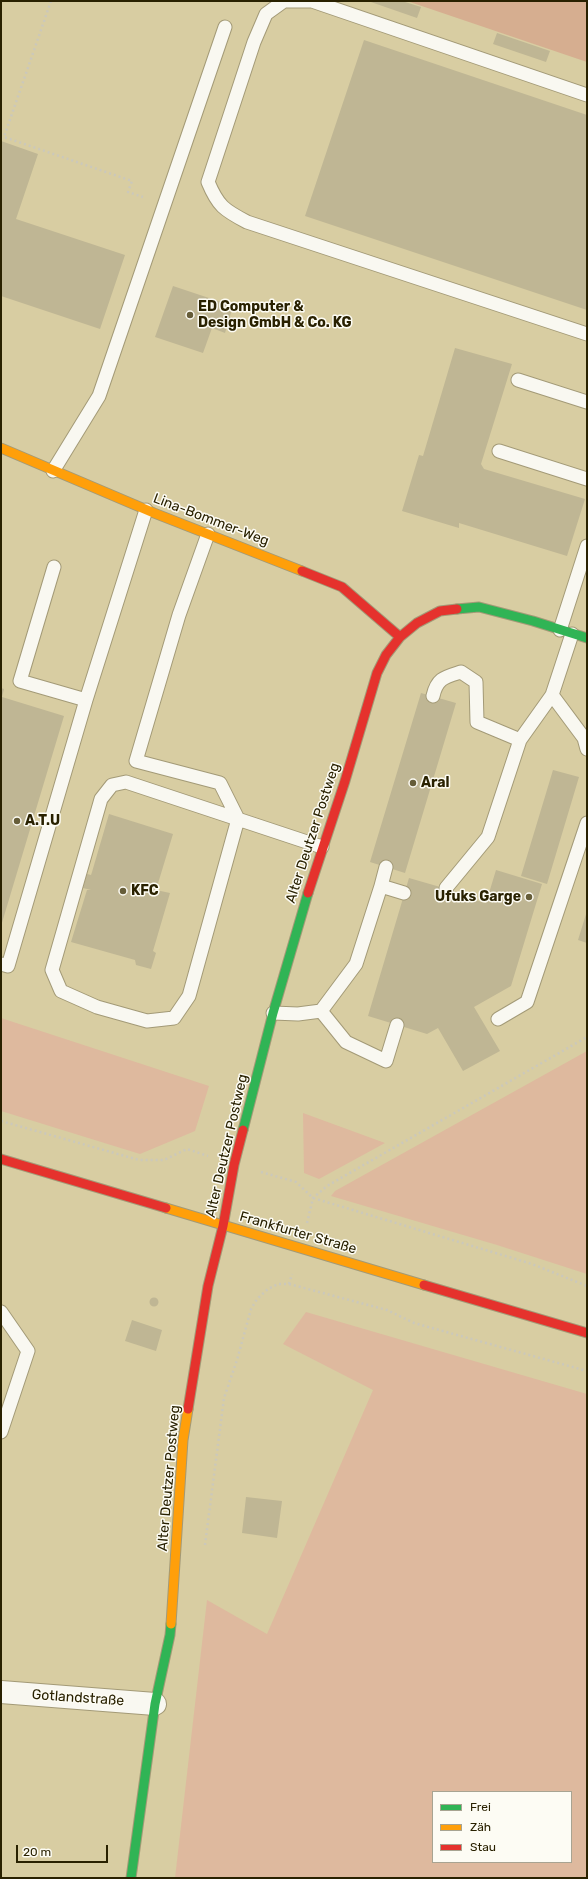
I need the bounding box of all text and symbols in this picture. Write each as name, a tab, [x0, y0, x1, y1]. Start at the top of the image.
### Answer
place label: ED Computer & Design GmbH & Co. KG	[198, 299, 352, 332]
marker: ED Computer & Design GmbH & Co. KG	[185, 310, 195, 320]
street label: Lina-Bommer-Weg	[151, 490, 271, 550]
street label: Alter Deutzer Postweg	[282, 761, 344, 905]
place label: Aral	[421, 775, 450, 791]
marker: Aral	[408, 778, 418, 788]
place label: A.T.U	[25, 813, 60, 829]
marker: A.T.U	[12, 816, 22, 826]
place label: KFC	[131, 883, 159, 899]
marker: KFC	[118, 886, 128, 896]
place label: Ufuks Garge	[435, 889, 521, 905]
marker: Ufuks Garge	[524, 892, 534, 902]
street label: Alter Deutzer Postweg	[202, 1073, 252, 1219]
street label: Frankfurter Straße	[238, 1208, 358, 1258]
street label: Alter Deutzer Postweg	[154, 1404, 184, 1552]
street label: Gotlandstraße	[31, 1686, 125, 1710]
legend	[432, 1791, 572, 1863]
text: Frei	[470, 1800, 491, 1814]
text: Zäh	[470, 1820, 491, 1834]
scale bar	[18, 1837, 110, 1863]
text: Stau	[470, 1840, 496, 1854]
text: 20 m	[23, 1845, 51, 1859]

